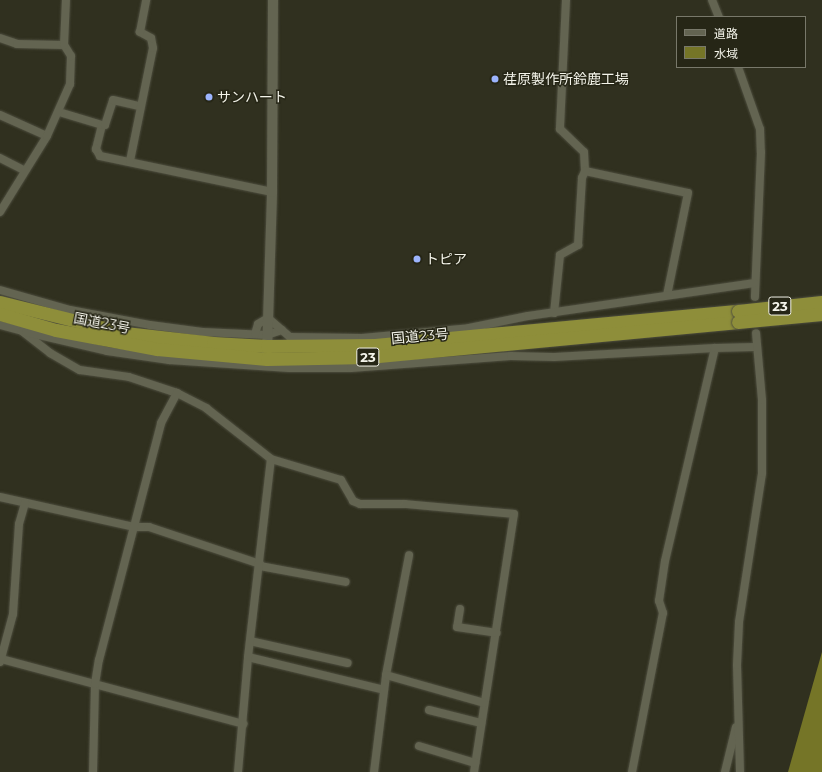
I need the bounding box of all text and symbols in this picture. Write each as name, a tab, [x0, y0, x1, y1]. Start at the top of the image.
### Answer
legend	[676, 16, 806, 68]
text: 道路	[714, 26, 738, 41]
text: 水域	[714, 46, 738, 61]
place label: 荏原製作所鈴鹿工場	[503, 71, 629, 87]
marker: 荏原製作所鈴鹿工場	[490, 74, 500, 84]
place label: サンハート	[217, 89, 287, 105]
marker: サンハート	[204, 92, 214, 102]
place label: トピア	[425, 251, 467, 267]
marker: トピア	[412, 254, 422, 264]
road number: 23	[768, 295, 792, 317]
street label: 国道23号	[72, 309, 132, 337]
street label: 国道23号	[390, 325, 450, 347]
road number: 23	[356, 346, 380, 368]

